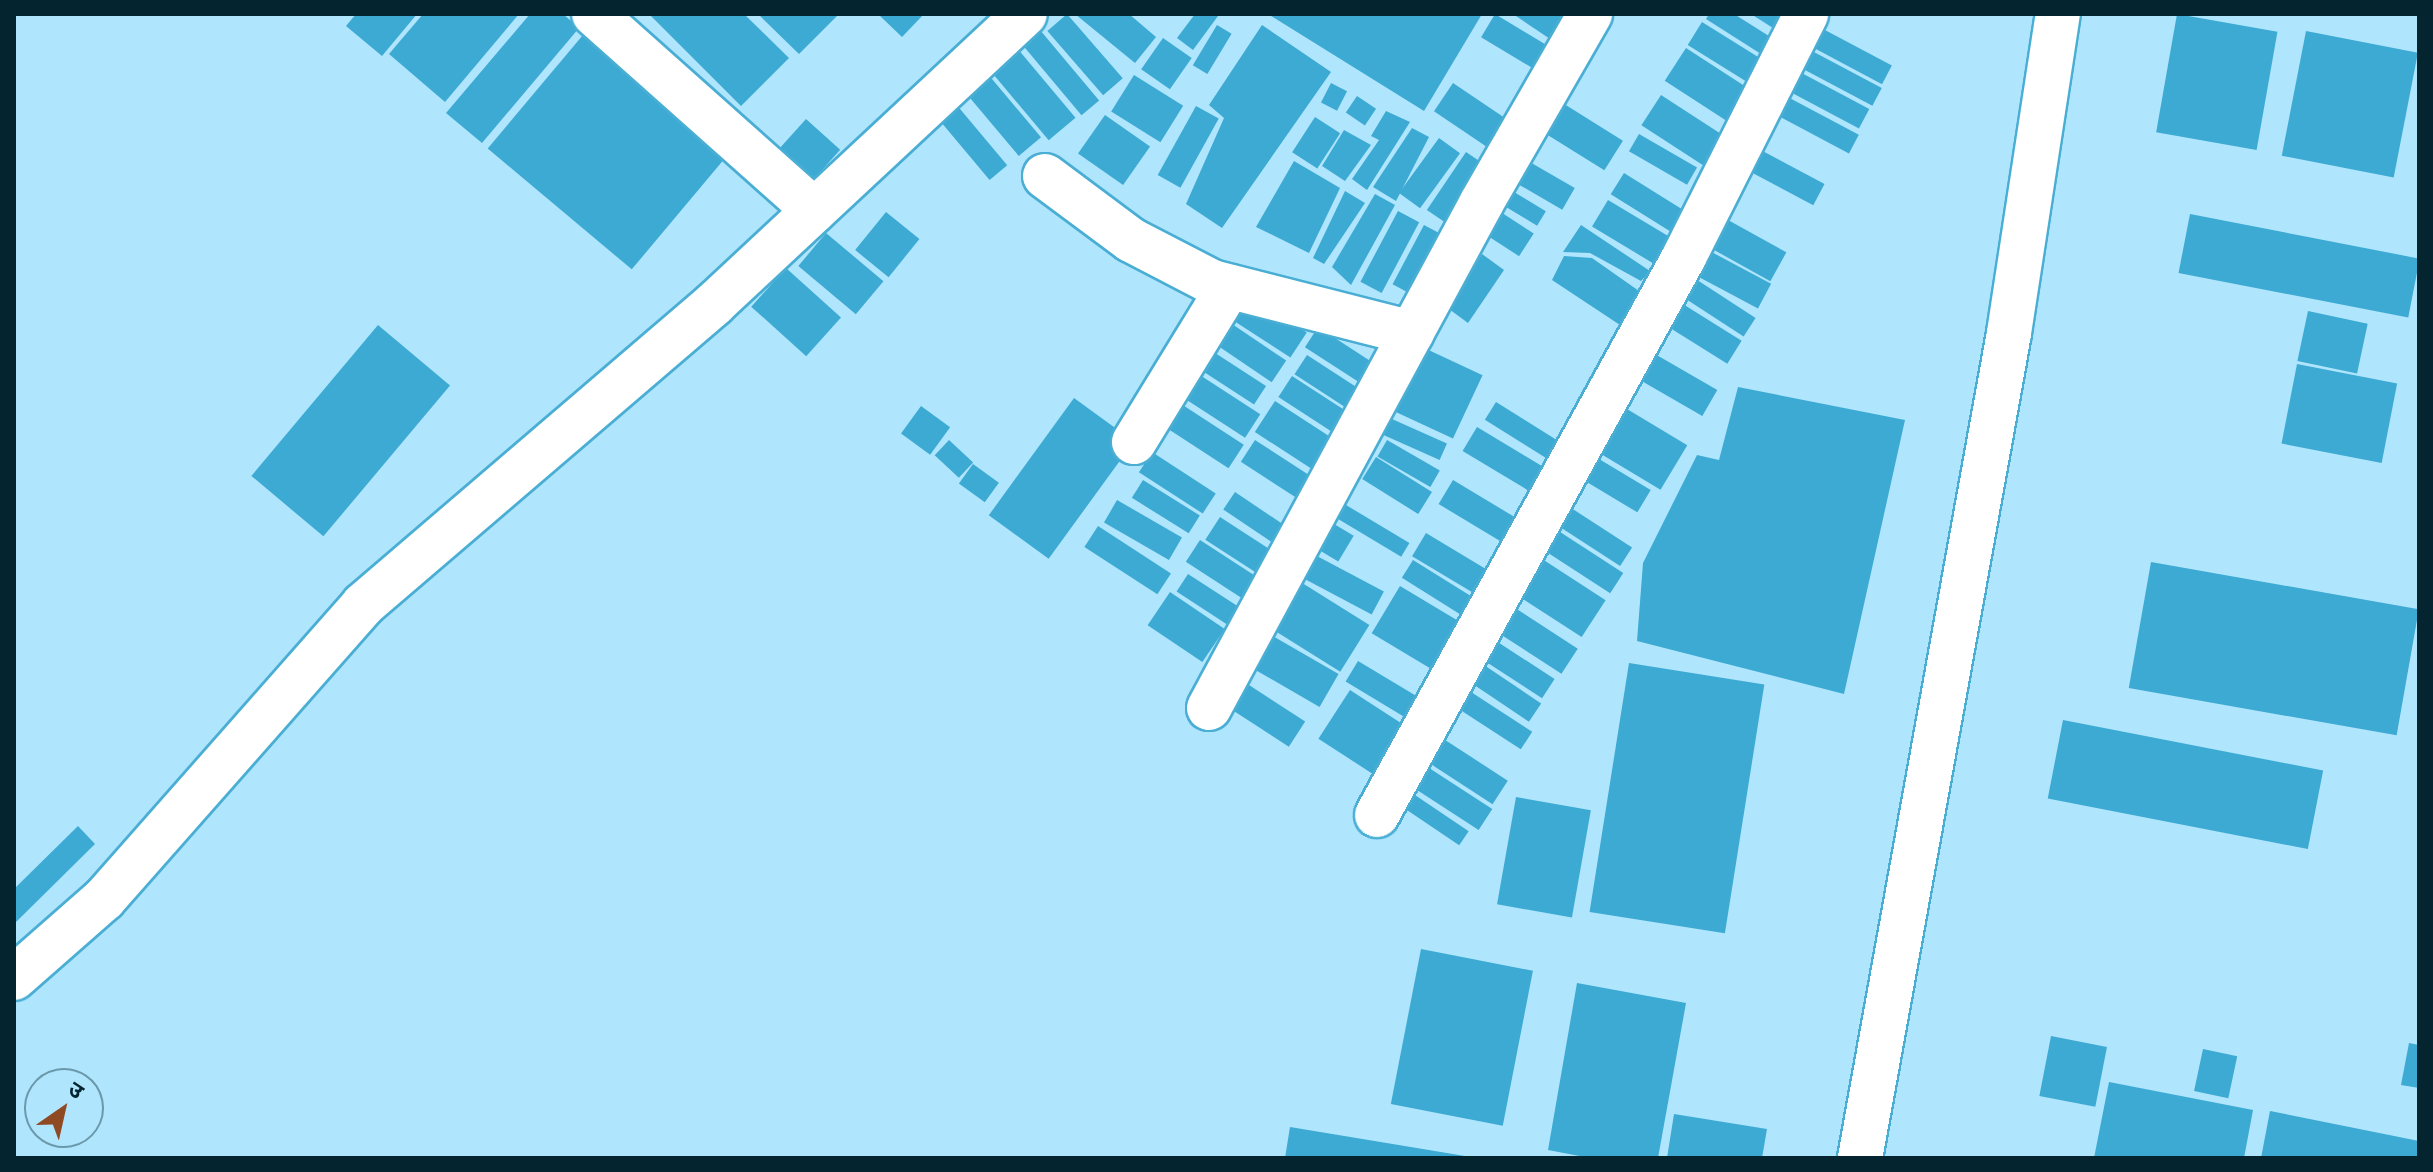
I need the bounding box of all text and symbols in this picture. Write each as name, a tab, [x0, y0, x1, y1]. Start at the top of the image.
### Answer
north arrow	[24, 1068, 104, 1148]
text: उ	[64, 1075, 89, 1104]

